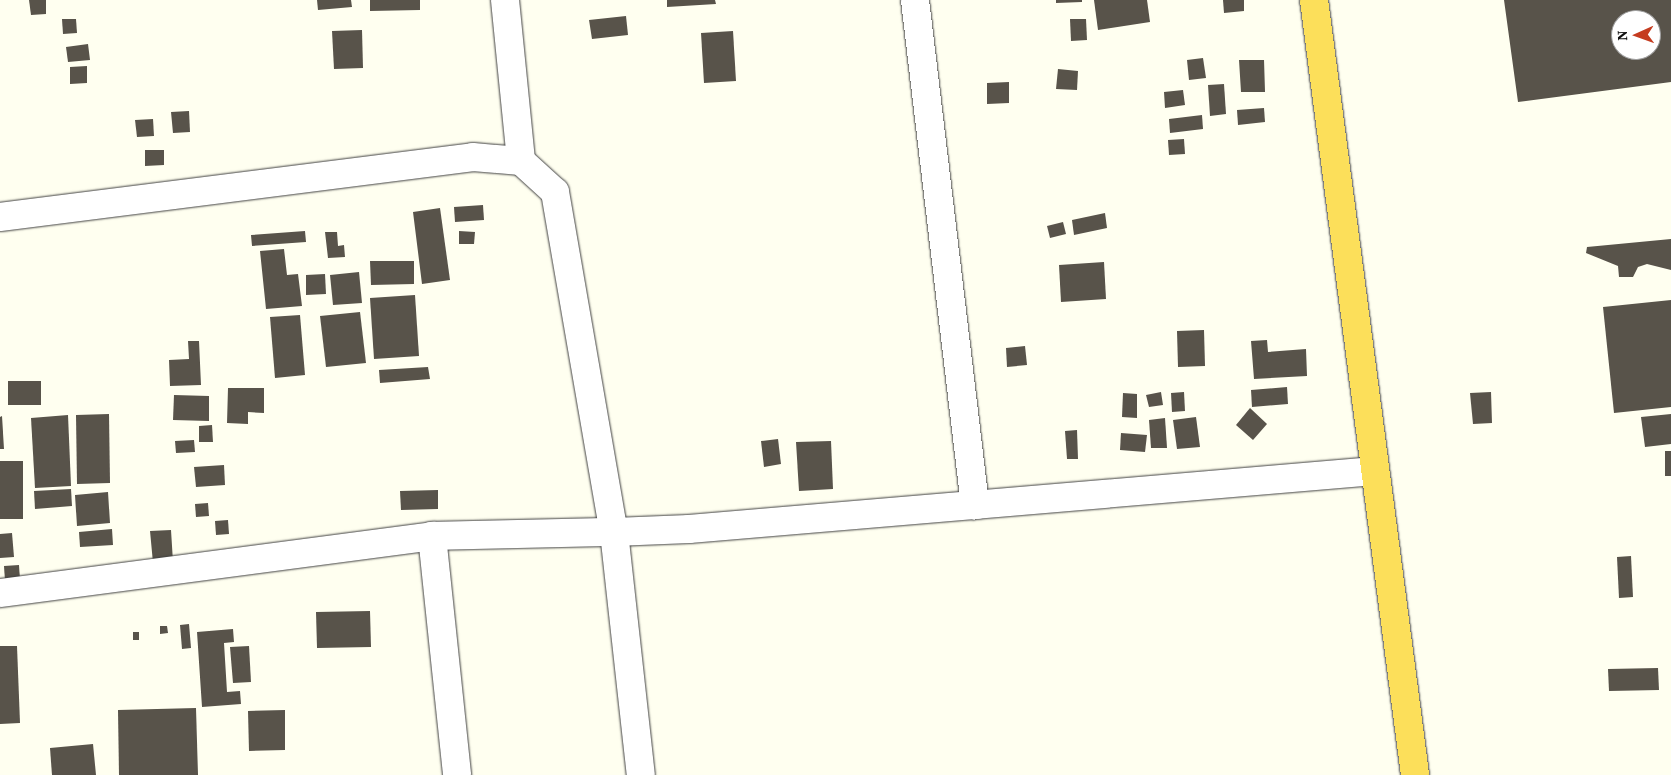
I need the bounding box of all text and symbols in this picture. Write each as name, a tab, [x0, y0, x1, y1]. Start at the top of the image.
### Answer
north arrow	[1611, 10, 1661, 60]
text: N	[1612, 30, 1632, 41]

